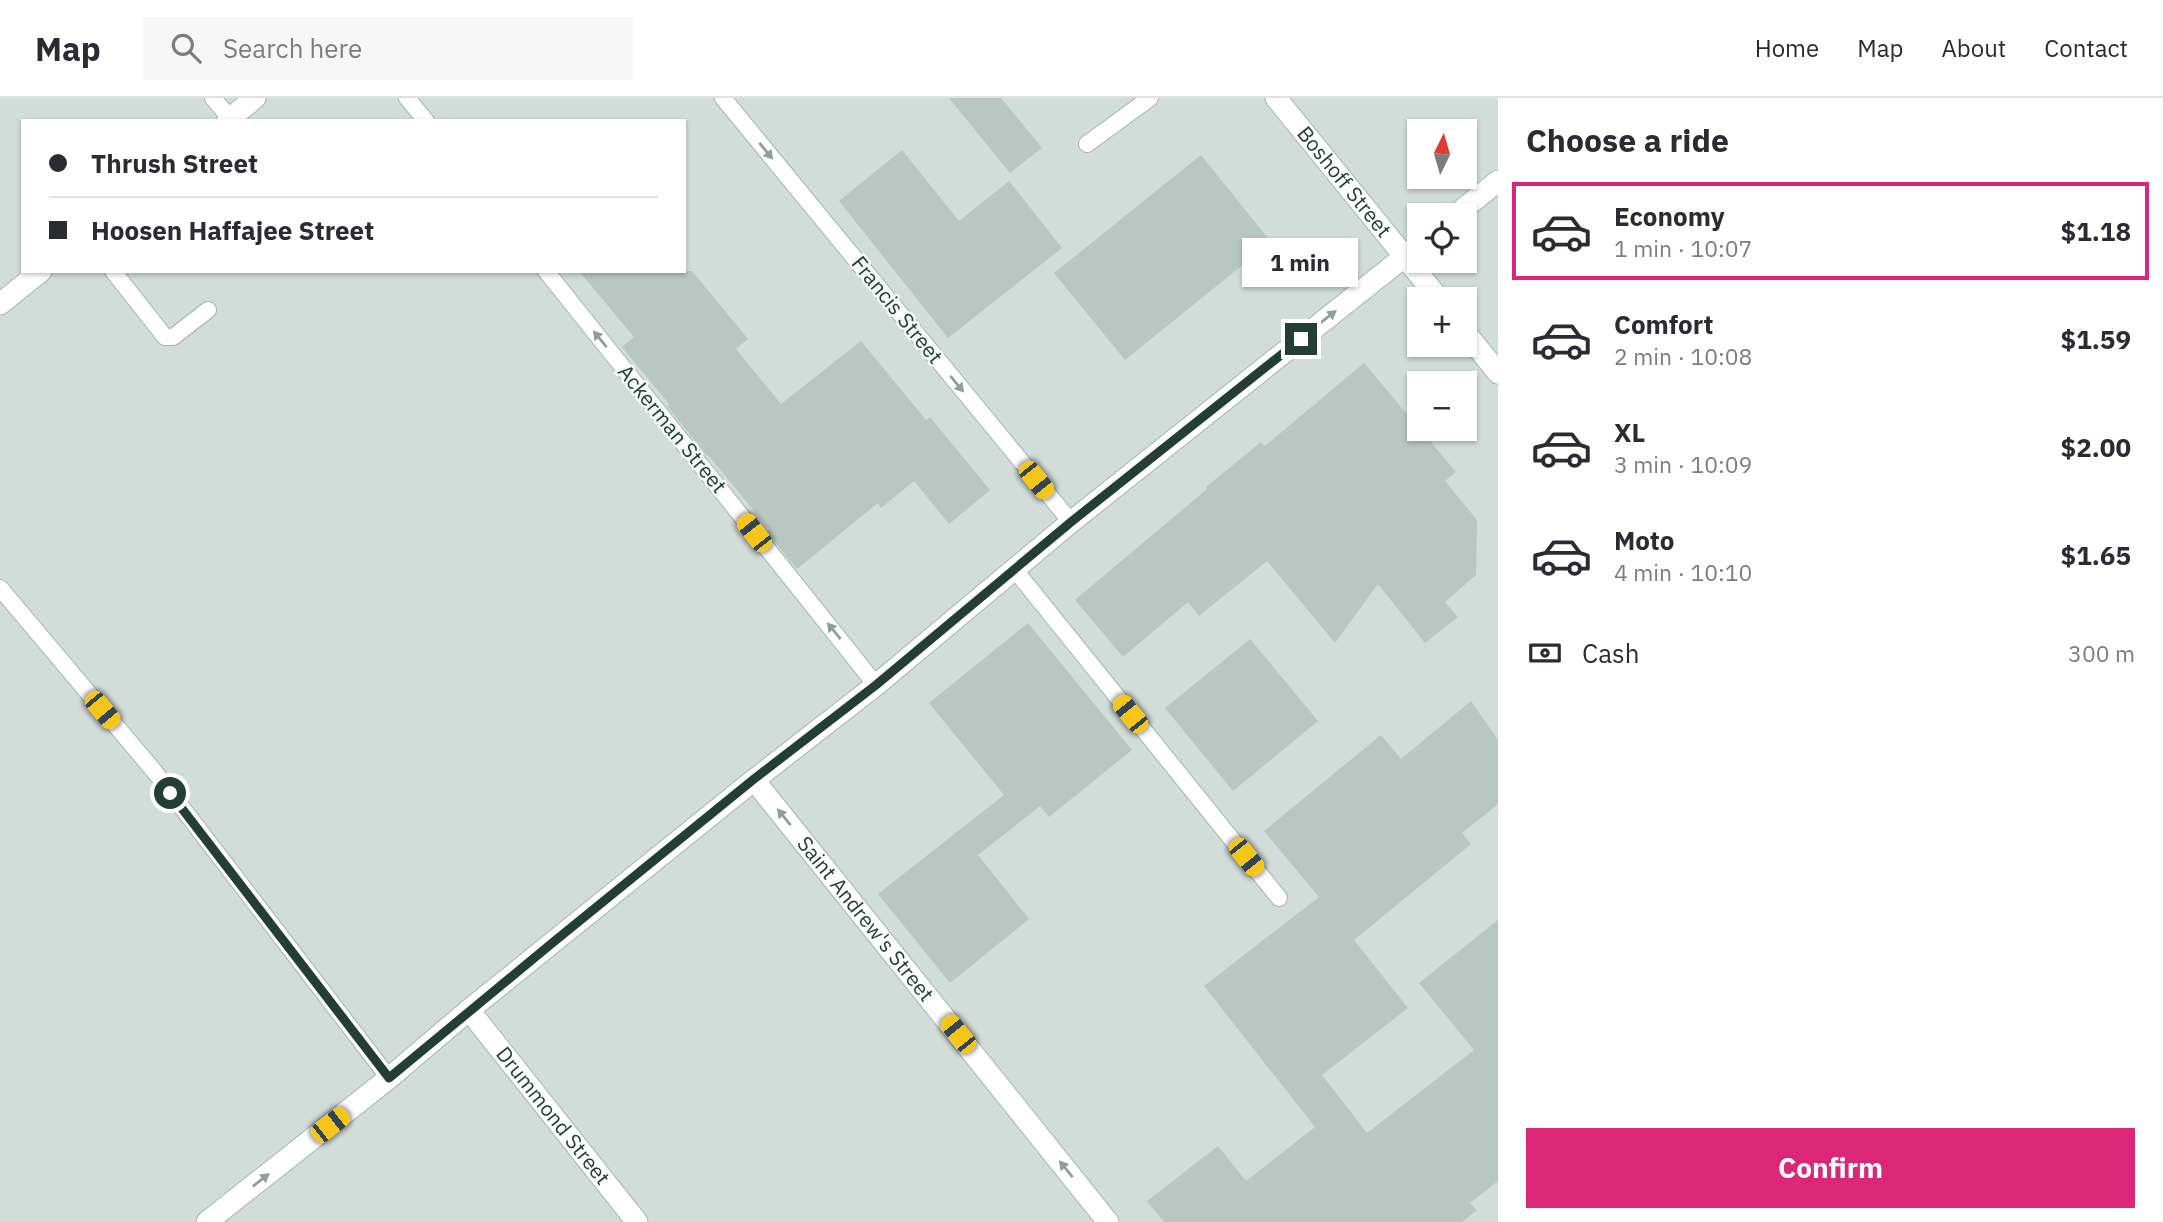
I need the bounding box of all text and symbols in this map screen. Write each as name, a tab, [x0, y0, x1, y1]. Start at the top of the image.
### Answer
search box	[143, 17, 633, 80]
text: Map	[35, 27, 101, 70]
icon: search	[167, 29, 205, 67]
text: Search here	[223, 31, 362, 65]
text: Home	[1755, 32, 1819, 64]
text: Map	[1857, 32, 1903, 64]
text: About	[1941, 32, 2006, 64]
text: Contact	[2044, 32, 2128, 64]
north arrow	[1407, 119, 1477, 189]
map controls	[1407, 119, 1477, 441]
text: Choose a ride	[1526, 119, 1729, 161]
street label: Boshoff Street	[1291, 120, 1398, 243]
one-way arrow	[759, 141, 774, 159]
text: Thrush Street	[91, 146, 258, 180]
text: Economy	[1614, 199, 1725, 233]
icon: car	[1530, 200, 1593, 263]
button: locate	[1407, 203, 1477, 273]
text: Hoosen Haffajee Street	[91, 213, 374, 247]
text: $1.18	[2061, 214, 2131, 248]
text: 1 min · 10:07	[1614, 233, 1752, 263]
callout: 1 min	[1243, 238, 1359, 286]
text: 1 min	[1270, 247, 1330, 277]
street label: Francis Street	[846, 250, 950, 369]
button: +	[1407, 287, 1477, 357]
text: Comfort	[1614, 307, 1713, 341]
icon: car	[1530, 308, 1593, 371]
one-way arrow	[1319, 310, 1337, 325]
text: $1.59	[2061, 322, 2131, 356]
route end	[1285, 323, 1317, 355]
one-way arrow	[593, 330, 608, 347]
text: 2 min · 10:08	[1614, 341, 1752, 371]
street label: Ackerman Street	[612, 358, 733, 499]
button: −	[1407, 371, 1477, 441]
one-way arrow	[950, 374, 965, 392]
text: XL	[1614, 415, 1645, 449]
icon: car	[1530, 416, 1593, 479]
text: $2.00	[2061, 430, 2131, 464]
text: 3 min · 10:09	[1614, 449, 1752, 479]
car	[1015, 457, 1058, 503]
car	[733, 510, 776, 556]
text: Moto	[1614, 523, 1674, 557]
icon: car	[1530, 524, 1593, 587]
text: $1.65	[2061, 538, 2131, 572]
text: 4 min · 10:10	[1614, 557, 1752, 587]
one-way arrow	[826, 623, 841, 641]
icon: cash	[1526, 634, 1564, 672]
text: Cash	[1582, 636, 1639, 670]
text: 300 m	[2068, 638, 2135, 668]
car	[81, 687, 124, 733]
car	[1109, 691, 1152, 737]
route start	[154, 777, 186, 809]
one-way arrow	[778, 808, 792, 826]
street label: Saint Andrew's Street	[791, 830, 941, 1007]
car	[1225, 834, 1268, 880]
car	[937, 1011, 980, 1057]
street label: Drummond Street	[490, 1040, 617, 1190]
car	[307, 1104, 354, 1146]
button: Confirm	[1526, 1128, 2135, 1208]
one-way arrow	[1058, 1160, 1073, 1178]
one-way arrow	[251, 1172, 269, 1187]

